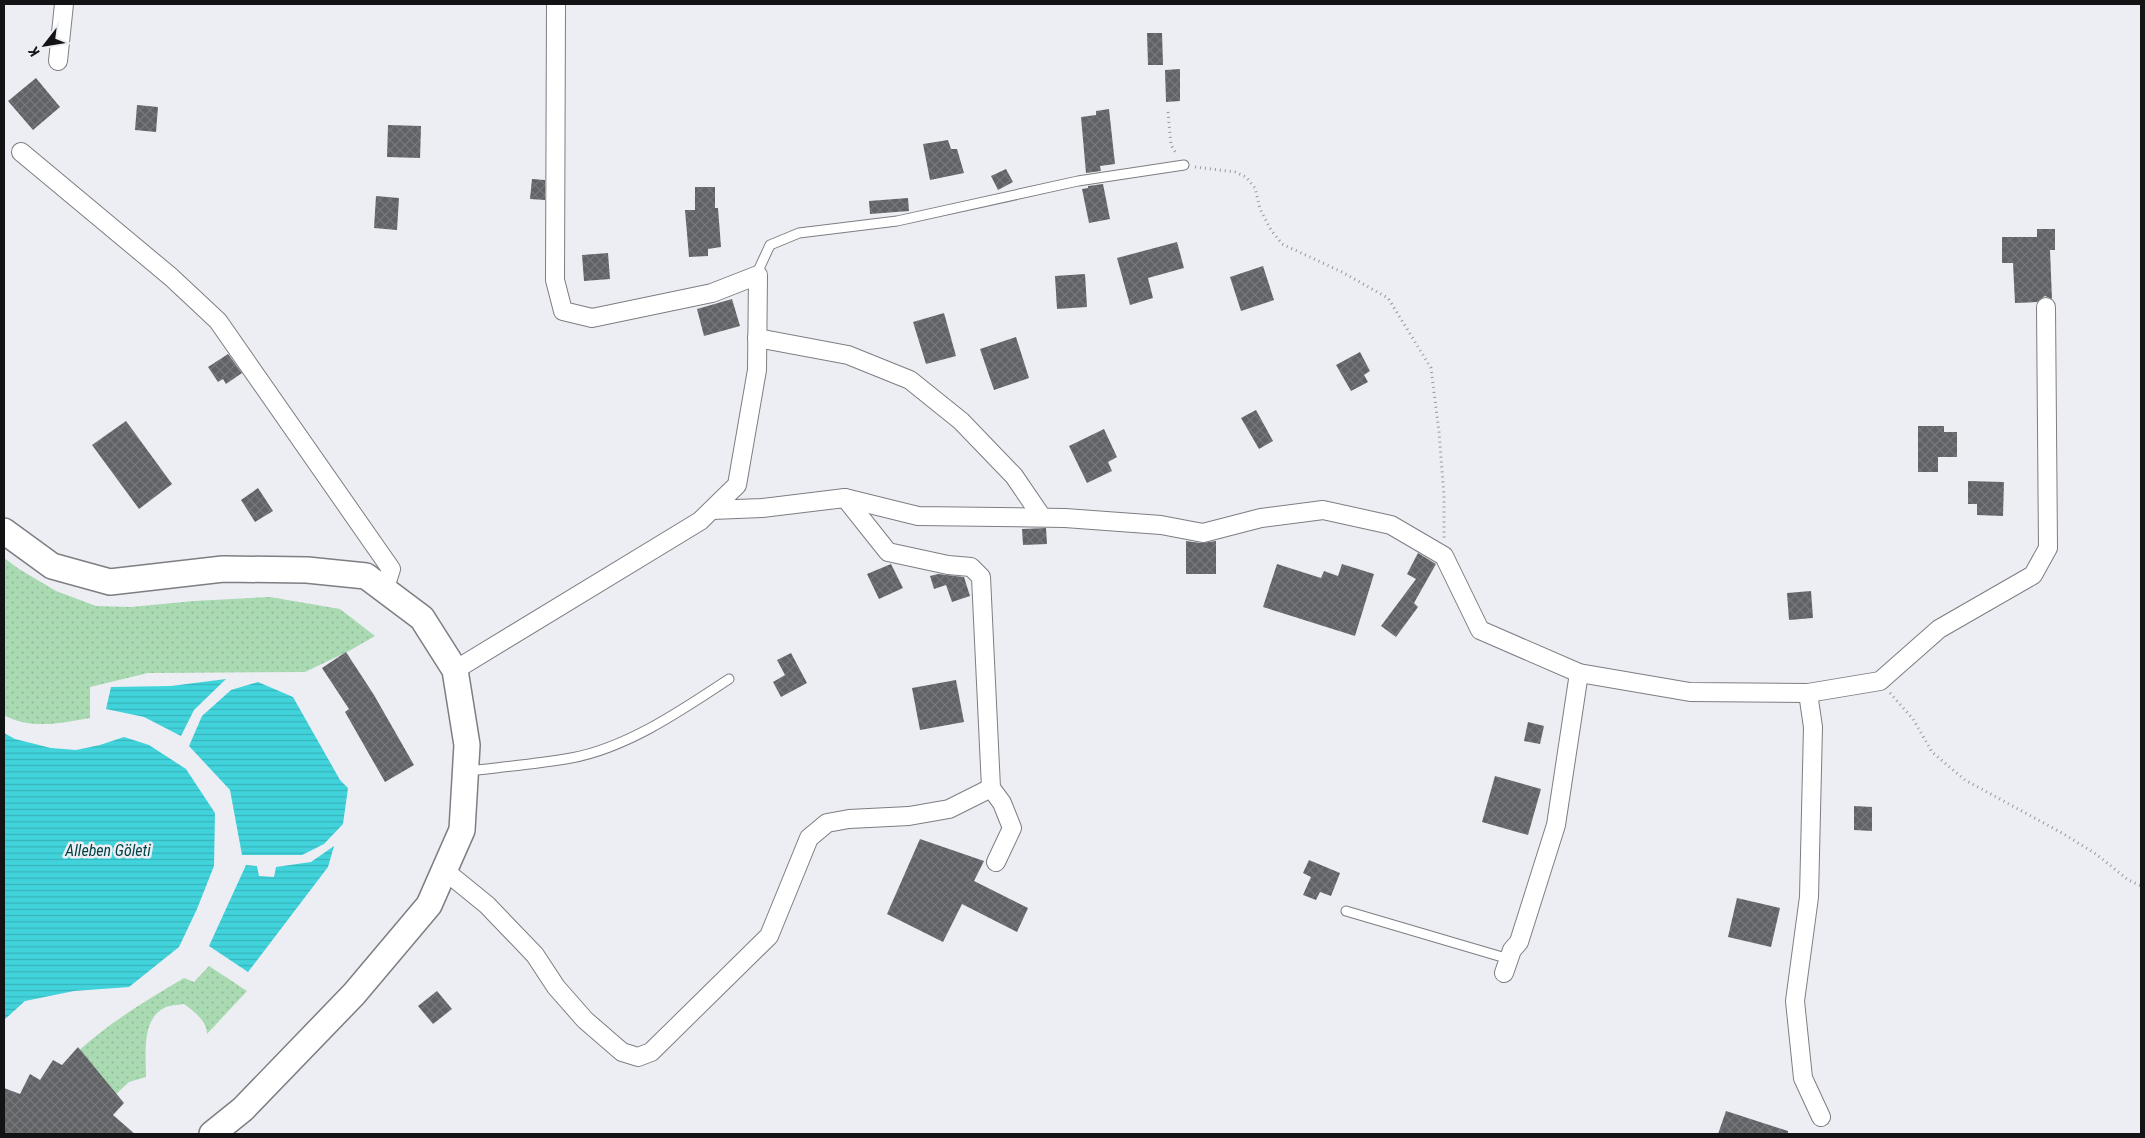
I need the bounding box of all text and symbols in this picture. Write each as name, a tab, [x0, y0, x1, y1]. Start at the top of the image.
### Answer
north arrow	[20, 20, 70, 70]
text: K	[25, 44, 43, 59]
water label: Alleben Göleti	[64, 841, 151, 860]

